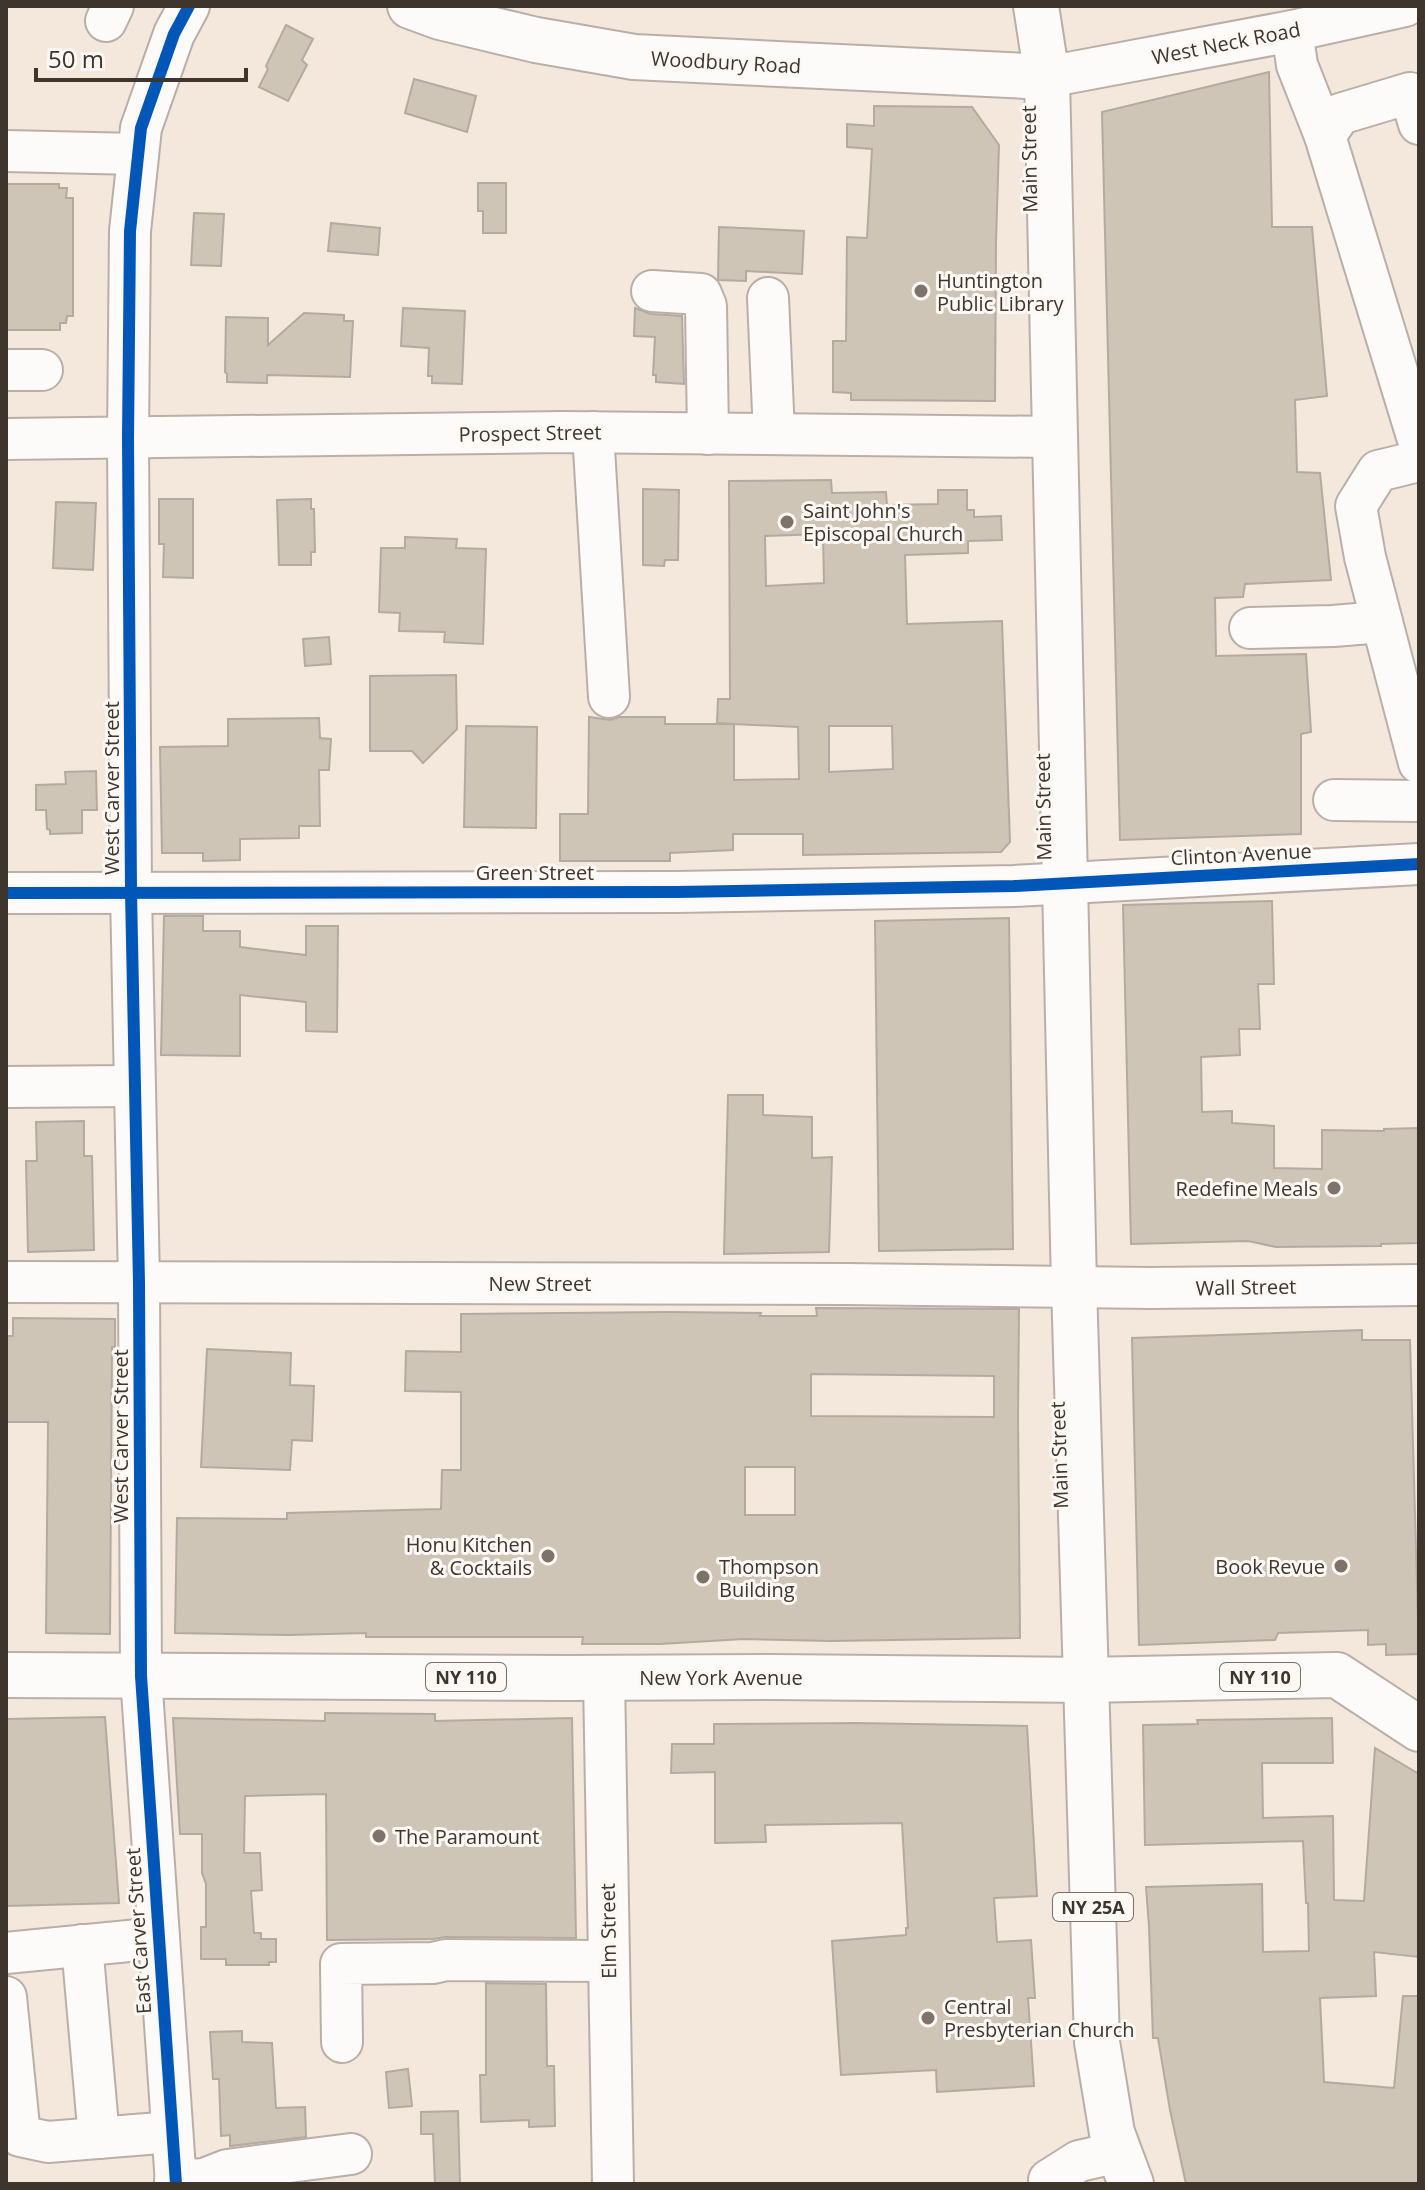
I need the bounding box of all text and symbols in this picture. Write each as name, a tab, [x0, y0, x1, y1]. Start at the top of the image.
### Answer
street label: West Neck Road	[1149, 15, 1303, 71]
scale bar	[36, 32, 246, 82]
text: 50 m	[48, 42, 104, 75]
street label: Woodbury Road	[650, 45, 802, 79]
street label: Main Street	[1015, 105, 1043, 213]
place label: Huntington Public Library	[937, 267, 1065, 317]
marker: Huntington Public Library	[912, 282, 930, 300]
street label: Prospect Street	[458, 418, 602, 448]
place label: Saint John's Episcopal Church	[803, 497, 963, 547]
marker: Saint John's Episcopal Church	[778, 513, 796, 531]
street label: West Carver Street	[98, 701, 125, 875]
street label: Main Street	[1029, 753, 1057, 861]
street label: Clinton Avenue	[1170, 837, 1312, 871]
street label: Green Street	[476, 859, 594, 886]
place label: Redefine Meals	[1176, 1175, 1318, 1202]
marker: Redefine Meals	[1325, 1179, 1343, 1197]
street label: New Street	[489, 1270, 591, 1297]
street label: Wall Street	[1195, 1273, 1297, 1301]
street label: West Carver Street	[107, 1349, 134, 1523]
street label: Main Street	[1044, 1401, 1074, 1509]
place label: Honu Kitchen & Cocktails	[406, 1531, 532, 1581]
marker: Honu Kitchen & Cocktails	[539, 1547, 557, 1565]
place label: Thompson Building	[719, 1553, 819, 1603]
place label: Book Revue	[1215, 1553, 1325, 1580]
marker: Book Revue	[1332, 1557, 1350, 1575]
marker: Thompson Building	[694, 1568, 712, 1586]
road number: NY 110	[426, 1663, 506, 1691]
road number: NY 110	[1220, 1663, 1300, 1691]
street label: New York Avenue	[639, 1664, 803, 1691]
place label: The Paramount	[395, 1823, 539, 1850]
marker: The Paramount	[370, 1827, 388, 1845]
street label: East Carver Street	[119, 1847, 157, 2015]
street label: Elm Street	[594, 1883, 622, 1979]
road number: NY 25A	[1053, 1893, 1133, 1921]
place label: Central Presbyterian Church	[944, 1993, 1135, 2043]
marker: Central Presbyterian Church	[919, 2009, 937, 2027]

